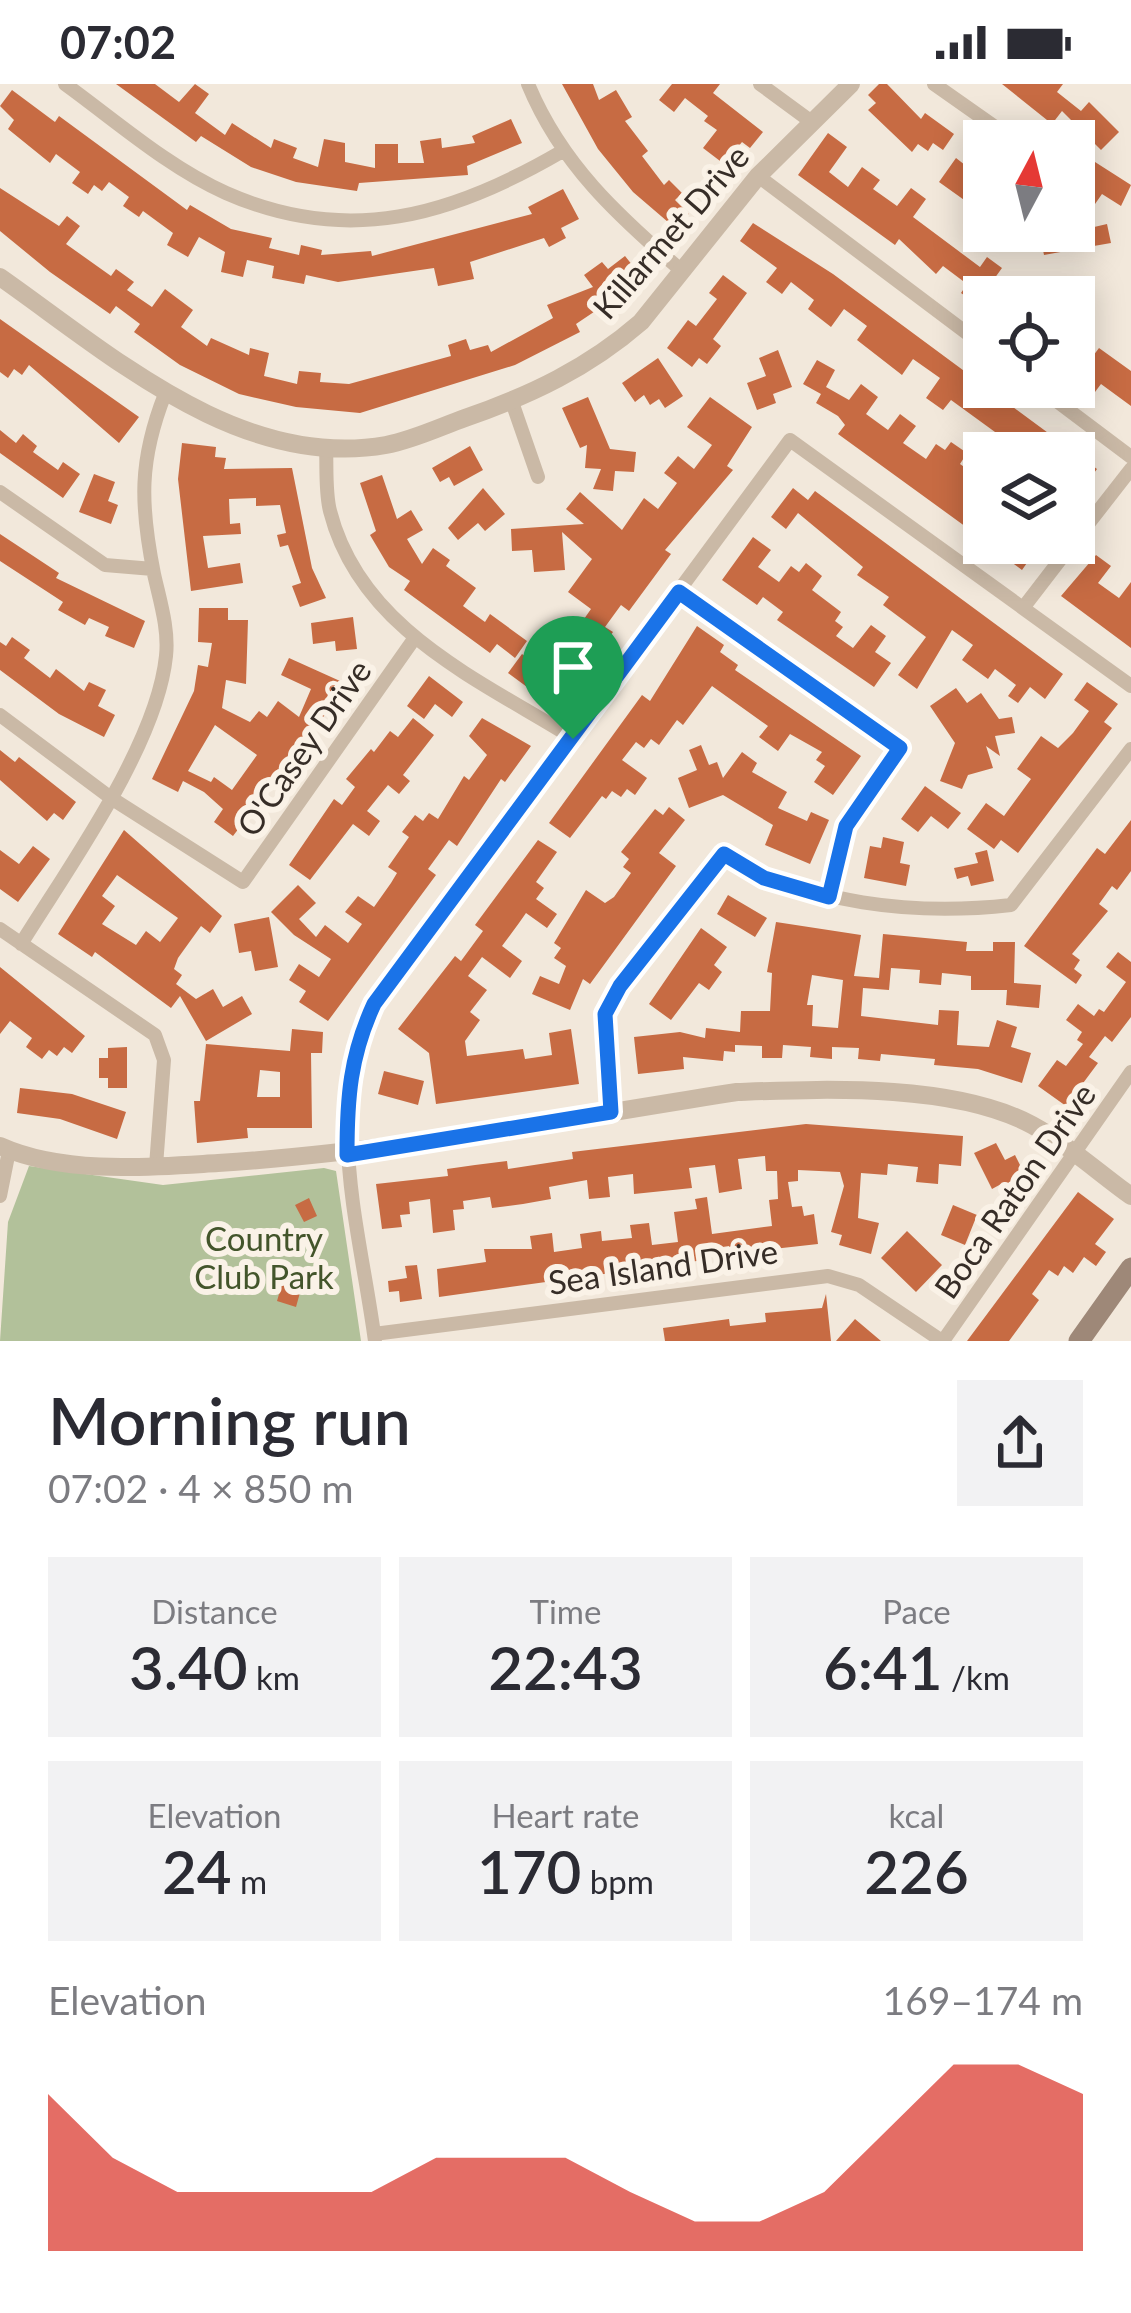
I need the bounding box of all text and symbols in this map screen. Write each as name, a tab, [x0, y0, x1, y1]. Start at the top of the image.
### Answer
text: 07:02	[60, 15, 176, 69]
north arrow	[963, 120, 1095, 252]
map controls	[963, 120, 1095, 564]
street label: Killarmet Drive	[584, 136, 757, 326]
button: locate	[963, 276, 1095, 408]
button: layers	[963, 432, 1095, 564]
pin	[522, 616, 624, 739]
icon: arrive	[540, 634, 606, 700]
street label: O'Casey Drive	[228, 651, 379, 843]
street label: Boca Raton Drive	[925, 1075, 1103, 1306]
park label: Country Club Park	[194, 1218, 334, 1296]
street label: Sea Island Drive	[546, 1230, 780, 1302]
text: Morning run	[48, 1380, 411, 1459]
button: share	[957, 1380, 1083, 1506]
text: 07:02 · 4 × 850 m	[48, 1465, 353, 1511]
text: Distance	[151, 1591, 278, 1631]
text: Time	[530, 1591, 601, 1631]
text: Pace	[882, 1591, 951, 1631]
text: 3.40	[129, 1631, 248, 1703]
text: 22:43	[488, 1631, 643, 1703]
text: 6:41	[823, 1631, 943, 1703]
text: km	[248, 1657, 300, 1697]
text: /km	[943, 1657, 1010, 1697]
text: Elevation	[147, 1795, 282, 1835]
text: Heart rate	[492, 1795, 639, 1835]
text: kcal	[889, 1795, 944, 1835]
text: 24	[162, 1835, 232, 1907]
text: 170	[477, 1835, 581, 1907]
text: 226	[864, 1835, 969, 1907]
text: m	[232, 1861, 267, 1901]
text: bpm	[581, 1861, 654, 1901]
text: Elevation	[48, 1977, 206, 2023]
text: 169–174 m	[883, 1977, 1083, 2023]

